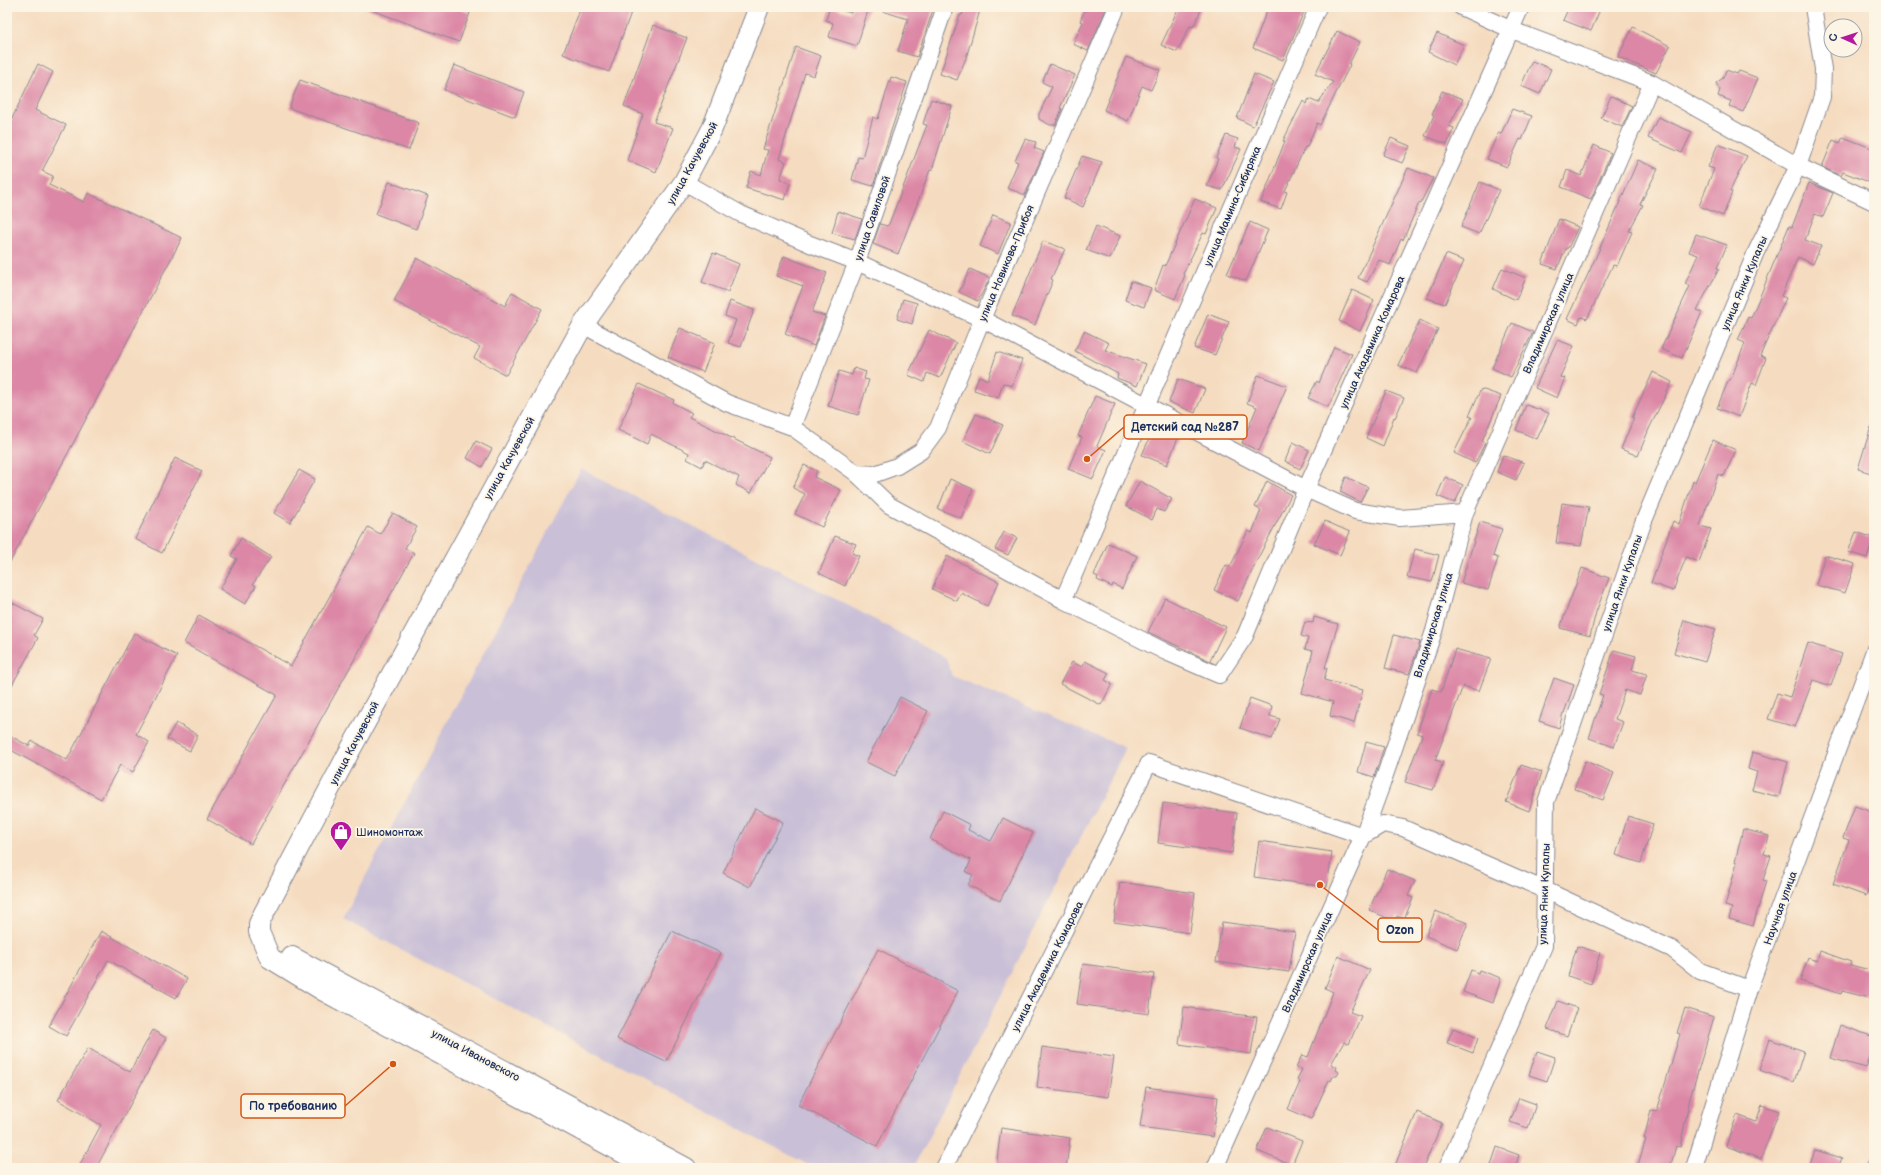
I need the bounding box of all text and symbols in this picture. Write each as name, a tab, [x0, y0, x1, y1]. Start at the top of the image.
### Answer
north arrow	[1823, 18, 1863, 58]
text: С	[1827, 33, 1840, 42]
street label: улица Качуевской	[664, 120, 721, 207]
street label: улица Мамина-Сибиряка	[1201, 144, 1264, 268]
street label: улица Савиловой	[852, 174, 893, 262]
street label: улица Новикова-Прибоя	[976, 203, 1037, 323]
street label: улица Янки Купалы	[1719, 234, 1770, 332]
street label: Владимирская улица	[1520, 270, 1577, 376]
street label: улица Академика Комарова	[1337, 273, 1408, 411]
street label: улица Качуевской	[481, 415, 538, 502]
callout: Детский сад №287	[1124, 415, 1247, 439]
text: Детский сад №287	[1131, 420, 1239, 435]
street label: улица Янки Купалы	[1600, 533, 1645, 633]
street label: Владимирская улица	[1411, 571, 1456, 679]
street label: улица Качуевской	[327, 699, 382, 787]
shop icon: Шиномонтаж	[328, 819, 354, 852]
place label: Шиномонтаж	[356, 826, 423, 839]
street label: улица Янки Купалы	[1536, 843, 1553, 945]
street label: Научная улица	[1761, 869, 1800, 947]
street label: улица Академика Комарова	[1009, 899, 1086, 1033]
street label: Владимирская улица	[1279, 909, 1336, 1015]
callout: Ozon	[1378, 918, 1422, 942]
text: Ozon	[1386, 923, 1414, 938]
street label: улица Ивановского	[429, 1027, 522, 1084]
callout: По требованию	[241, 1094, 345, 1118]
text: По требованию	[249, 1099, 337, 1114]

